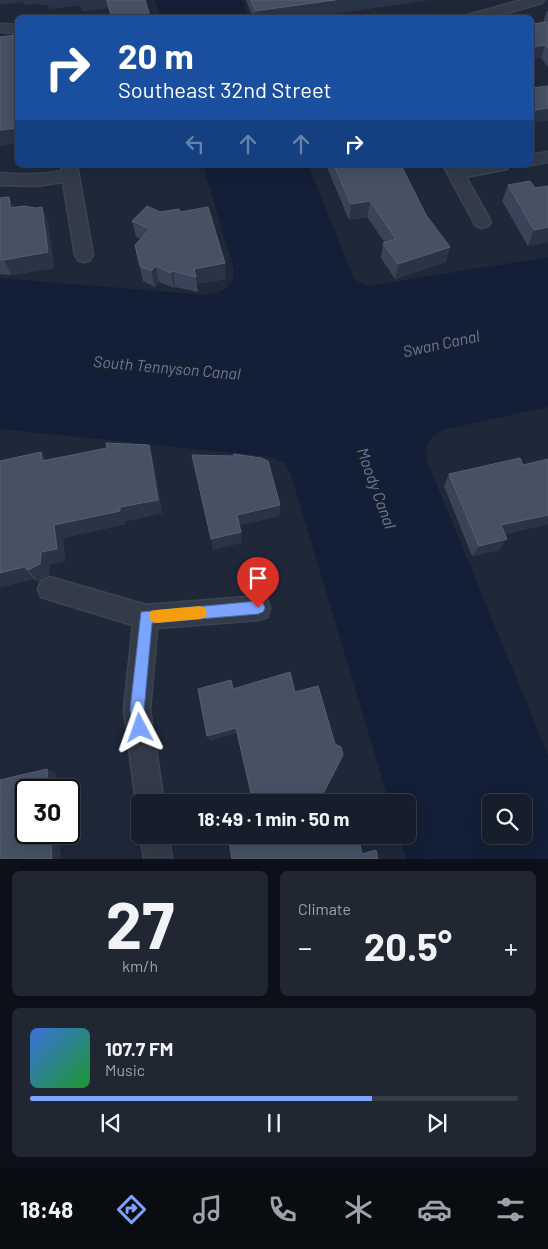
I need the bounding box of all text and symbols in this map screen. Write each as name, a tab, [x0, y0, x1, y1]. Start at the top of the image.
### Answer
text: 20 m	[118, 34, 194, 76]
icon: right	[35, 35, 100, 100]
text: Southeast 32nd Street	[118, 76, 331, 102]
icon: left	[181, 130, 209, 158]
icon: ahead	[234, 130, 262, 158]
icon: ahead	[287, 130, 315, 158]
icon: right	[340, 130, 368, 158]
water label: Swan Canal	[401, 326, 482, 360]
water label: South Tennyson Canal	[93, 351, 242, 383]
water label: Moody Canal	[354, 445, 401, 532]
pin	[237, 557, 279, 608]
icon: arrive	[244, 564, 272, 592]
position arrow	[113, 701, 165, 753]
speed limit sign: 30	[15, 779, 80, 844]
map controls	[482, 794, 532, 844]
button: search	[482, 794, 532, 844]
text: 18:49 · 1 min · 50 m	[197, 807, 350, 830]
text: 27	[106, 884, 174, 962]
text: Climate	[298, 899, 351, 918]
text: 20.5°	[364, 923, 452, 969]
text: −	[298, 930, 312, 964]
text: +	[504, 930, 518, 964]
text: km/h	[122, 956, 158, 975]
text: 107.7 FM	[105, 1037, 173, 1060]
text: Music	[105, 1060, 145, 1079]
icon: previous	[97, 1109, 125, 1137]
icon: pause	[260, 1109, 288, 1137]
icon: next	[423, 1109, 451, 1137]
icon: directions	[114, 1192, 149, 1227]
icon: music	[190, 1192, 225, 1227]
icon: phone	[265, 1192, 300, 1227]
icon: climate	[341, 1192, 376, 1227]
icon: car	[417, 1192, 452, 1227]
icon: filters	[493, 1192, 528, 1227]
text: 18:48	[20, 1196, 73, 1222]

